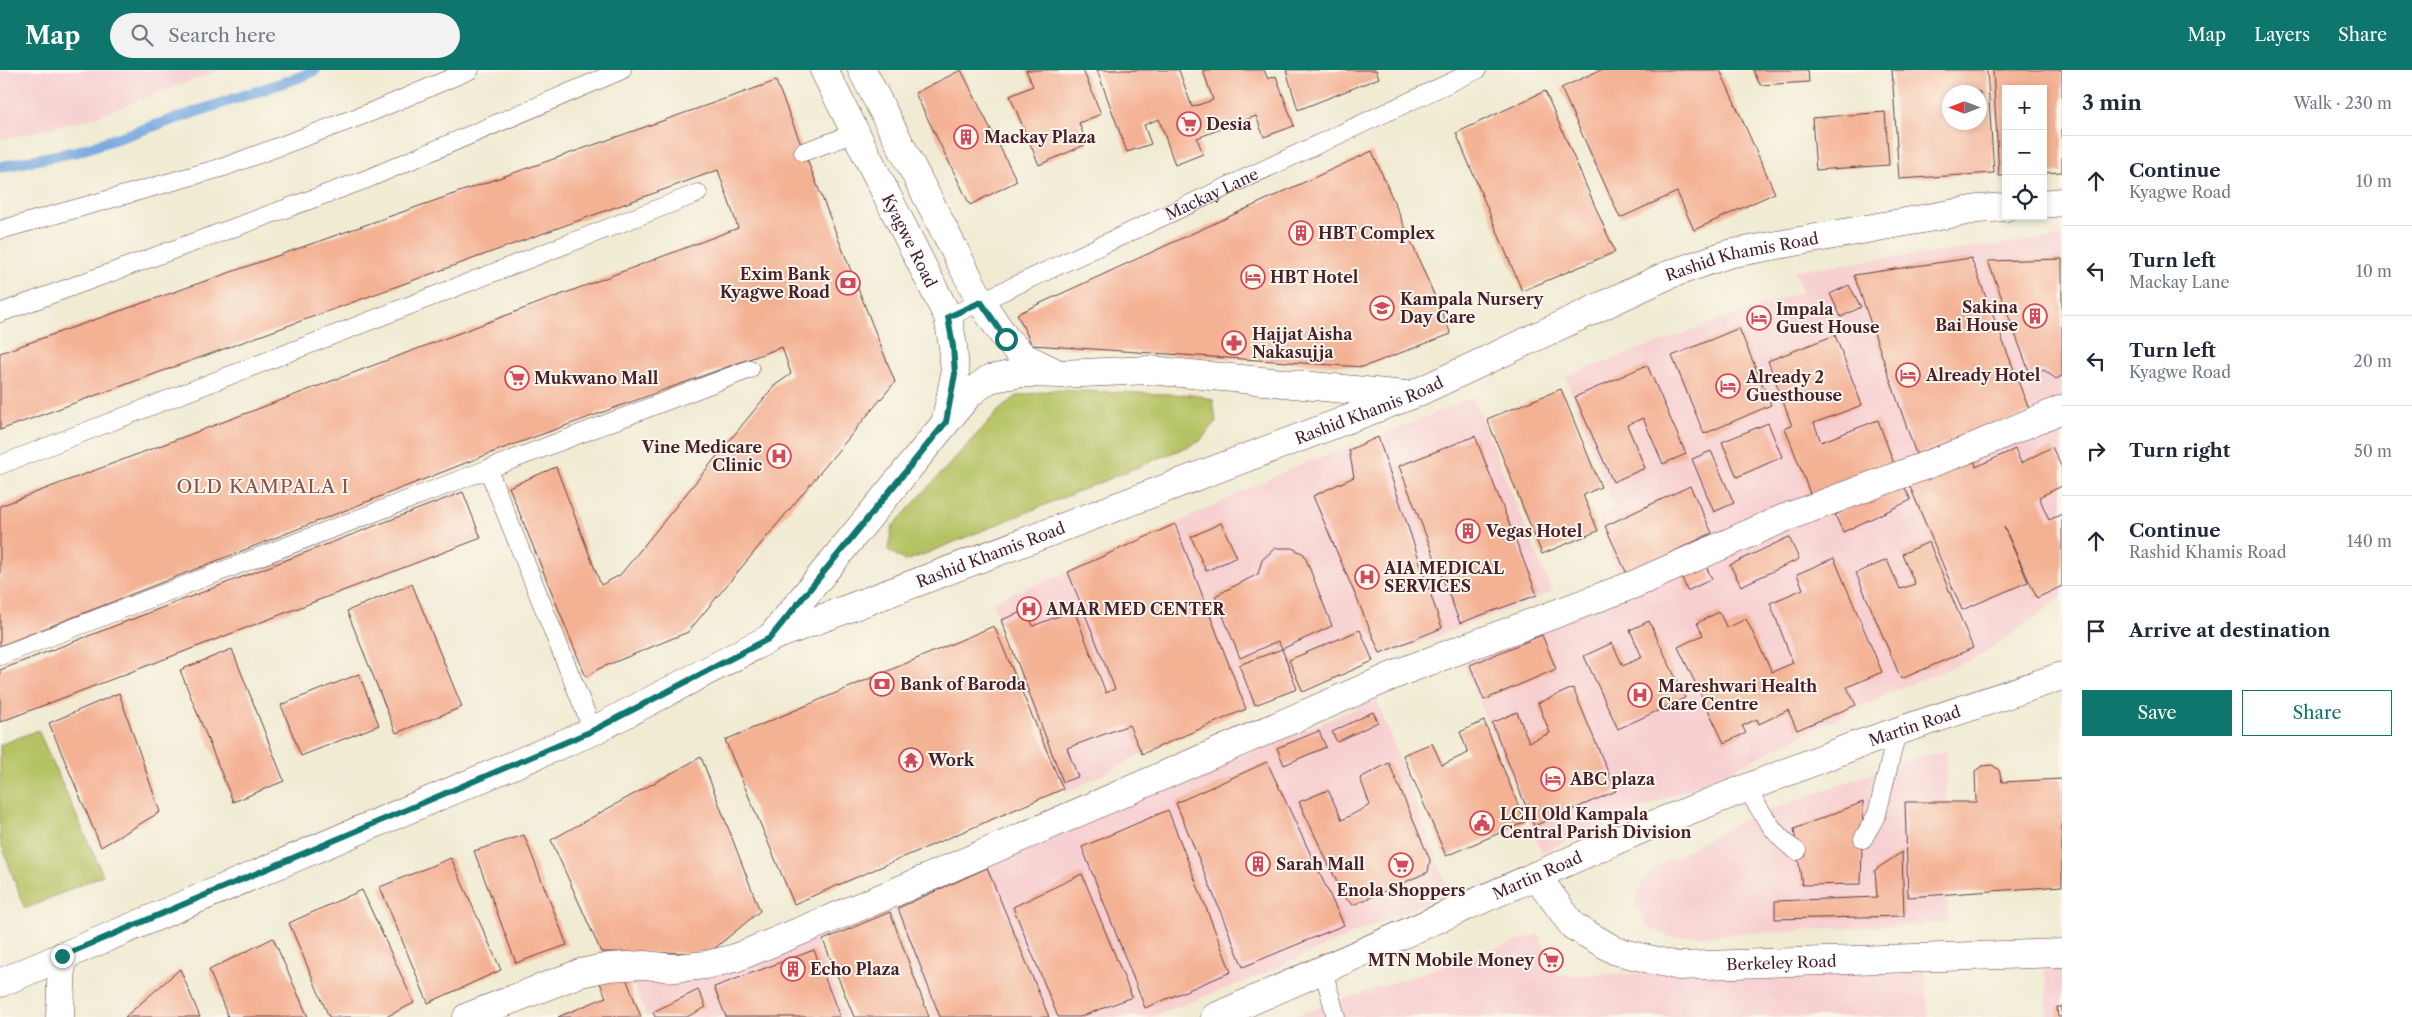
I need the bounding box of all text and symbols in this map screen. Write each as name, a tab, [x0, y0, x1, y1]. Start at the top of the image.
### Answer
search box	[110, 13, 460, 58]
text: Map	[25, 21, 80, 50]
icon: search	[128, 21, 156, 49]
text: Search here	[168, 24, 276, 47]
text: Map	[2188, 24, 2226, 46]
text: Layers	[2254, 24, 2310, 46]
text: Share	[2338, 24, 2387, 46]
north arrow	[1942, 85, 1987, 130]
map controls	[2002, 85, 2047, 220]
button: +	[2002, 85, 2047, 130]
text: 3 min	[2082, 90, 2142, 115]
text: Walk · 230 m	[2293, 93, 2392, 113]
supermarket icon: Desia	[1176, 111, 1202, 137]
place label: Desia	[1206, 114, 1253, 134]
building icon: Mackay Plaza	[953, 124, 979, 150]
place label: Mackay Plaza	[984, 127, 1097, 147]
button: −	[2002, 130, 2047, 175]
text: Continue	[2129, 159, 2221, 182]
street label: Mackay Lane	[1162, 164, 1261, 224]
icon: ahead	[2082, 167, 2110, 195]
text: 10 m	[2356, 171, 2392, 191]
button: locate	[2002, 175, 2047, 220]
text: Kyagwe Road	[2129, 182, 2231, 202]
street label: Kyagwe Road	[878, 191, 942, 291]
building icon: HBT Complex	[1288, 220, 1314, 246]
place label: HBT Complex	[1318, 223, 1436, 243]
street label: Rashid Khamis Road	[1663, 228, 1820, 285]
text: Turn left	[2129, 249, 2216, 272]
icon: left	[2082, 257, 2110, 285]
text: 10 m	[2356, 261, 2392, 281]
place label: Exim Bank Kyagwe Road	[720, 264, 830, 302]
hotel icon: HBT Hotel	[1240, 264, 1266, 290]
place label: HBT Hotel	[1270, 267, 1359, 287]
bank icon: Exim Bank Kyagwe Road	[835, 270, 861, 296]
text: Mackay Lane	[2129, 272, 2229, 292]
place label: Kampala Nursery Day Care	[1400, 289, 1545, 327]
school or university icon: Kampala Nursery Day Care	[1369, 295, 1395, 321]
place label: Sakina Bai House	[1935, 297, 2019, 335]
place label: Impala Guest House	[1776, 299, 1880, 337]
building icon: Sakina Bai House	[2022, 303, 2048, 329]
hotel icon: Impala Guest House	[1746, 305, 1772, 331]
place label: Hajjat Aisha Nakasujja	[1252, 324, 1353, 362]
route start	[995, 328, 1018, 351]
pharmacy icon: Hajjat Aisha Nakasujja	[1221, 330, 1247, 356]
text: Turn left	[2129, 339, 2216, 362]
icon: left	[2082, 347, 2110, 375]
text: 20 m	[2353, 351, 2392, 371]
hotel icon: Already Hotel	[1895, 362, 1921, 388]
text: Kyagwe Road	[2129, 362, 2231, 382]
supermarket icon: Mukwano Mall	[504, 365, 530, 391]
place label: Already Hotel	[1925, 365, 2041, 385]
place label: Already 2 Guesthouse	[1745, 367, 1843, 405]
place label: Mukwano Mall	[534, 368, 659, 388]
street label: Rashid Khamis Road	[1292, 372, 1446, 448]
hotel icon: Already 2 Guesthouse	[1715, 373, 1741, 399]
place label: Vine Medicare Clinic	[641, 437, 762, 475]
icon: right	[2082, 437, 2110, 465]
text: Turn right	[2129, 439, 2230, 462]
text: 50 m	[2354, 441, 2392, 461]
hospital icon: Vine Medicare Clinic	[766, 443, 792, 469]
district label: OLD KAMPALA I	[176, 475, 350, 498]
street label: Rashid Khamis Road	[913, 517, 1068, 592]
building icon: Vegas Hotel	[1455, 518, 1481, 544]
text: Continue	[2129, 519, 2221, 542]
place label: Vegas Hotel	[1485, 521, 1583, 541]
icon: ahead	[2082, 527, 2110, 555]
text: 140 m	[2347, 531, 2392, 551]
text: Rashid Khamis Road	[2129, 542, 2286, 562]
place label: AIA MEDICAL SERVICES	[1383, 558, 1504, 596]
hospital icon: AIA MEDICAL SERVICES	[1354, 564, 1380, 590]
hospital icon: AMAR MED CENTER	[1016, 596, 1042, 622]
place label: AMAR MED CENTER	[1045, 599, 1225, 619]
icon: arrive	[2082, 617, 2110, 645]
text: Arrive at destination	[2129, 619, 2330, 642]
bank icon: Bank of Baroda	[869, 671, 895, 697]
place label: Bank of Baroda	[900, 674, 1027, 694]
place label: Mareshwari Health Care Centre	[1658, 676, 1817, 714]
hospital icon: Mareshwari Health Care Centre	[1627, 682, 1653, 708]
button: Save	[2082, 690, 2232, 736]
button: Share	[2242, 690, 2392, 736]
street label: Martin Road	[1866, 701, 1963, 750]
temple icon: Work	[898, 747, 924, 773]
place label: Work	[927, 750, 975, 770]
hotel icon: ABC plaza	[1540, 766, 1566, 792]
place label: ABC plaza	[1569, 769, 1656, 789]
place label: LCII Old Kampala Central Parish Division	[1500, 804, 1691, 842]
public building icon: LCII Old Kampala Central Parish Division	[1469, 810, 1495, 836]
street label: Martin Road	[1489, 847, 1585, 904]
building icon: Sarah Mall	[1245, 851, 1271, 877]
supermarket icon: Enola Shoppers	[1388, 852, 1414, 878]
place label: Sarah Mall	[1276, 854, 1365, 874]
place label: Enola Shoppers	[1336, 880, 1466, 900]
route end	[51, 945, 74, 968]
supermarket icon: MTN Mobile Money	[1538, 947, 1564, 973]
place label: MTN Mobile Money	[1368, 950, 1535, 970]
street label: Berkeley Road	[1726, 951, 1837, 974]
building icon: Echo Plaza	[780, 956, 806, 982]
place label: Echo Plaza	[810, 959, 900, 979]

